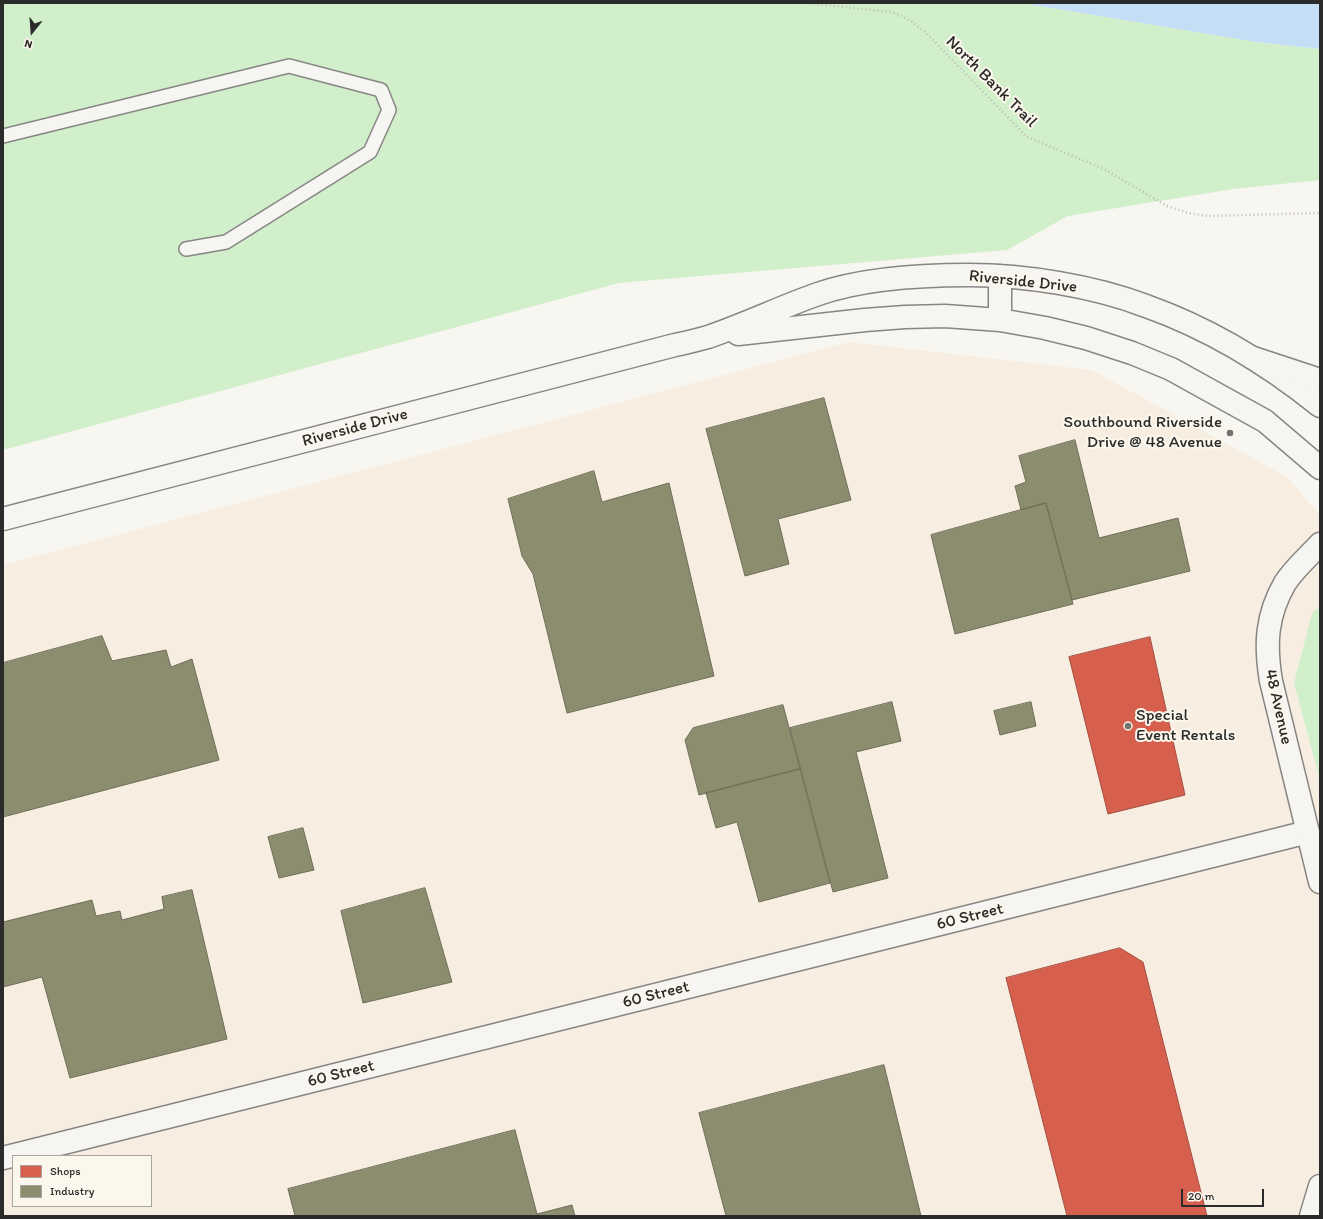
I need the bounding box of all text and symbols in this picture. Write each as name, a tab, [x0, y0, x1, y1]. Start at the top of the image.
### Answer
north arrow	[12, 12, 52, 52]
street label: North Bank Trail	[941, 32, 1041, 132]
text: N	[23, 37, 34, 51]
street label: Riverside Drive	[968, 266, 1078, 298]
street label: Riverside Drive	[300, 404, 410, 452]
place label: Southbound Riverside Drive @ 48 Avenue	[1064, 413, 1222, 453]
marker: Southbound Riverside Drive @ 48 Avenue	[1225, 428, 1235, 438]
street label: 48 Avenue	[1259, 667, 1297, 747]
place label: Special Event Rentals	[1136, 706, 1235, 746]
marker: Special Event Rentals	[1123, 721, 1133, 731]
street label: 60 Street	[934, 899, 1006, 935]
street label: 60 Street	[620, 977, 692, 1013]
street label: 60 Street	[305, 1056, 377, 1092]
legend	[12, 1155, 152, 1207]
text: Shops	[50, 1164, 81, 1178]
scale bar	[1183, 1181, 1266, 1207]
text: Industry	[50, 1184, 94, 1198]
text: 20 m	[1188, 1189, 1215, 1203]

